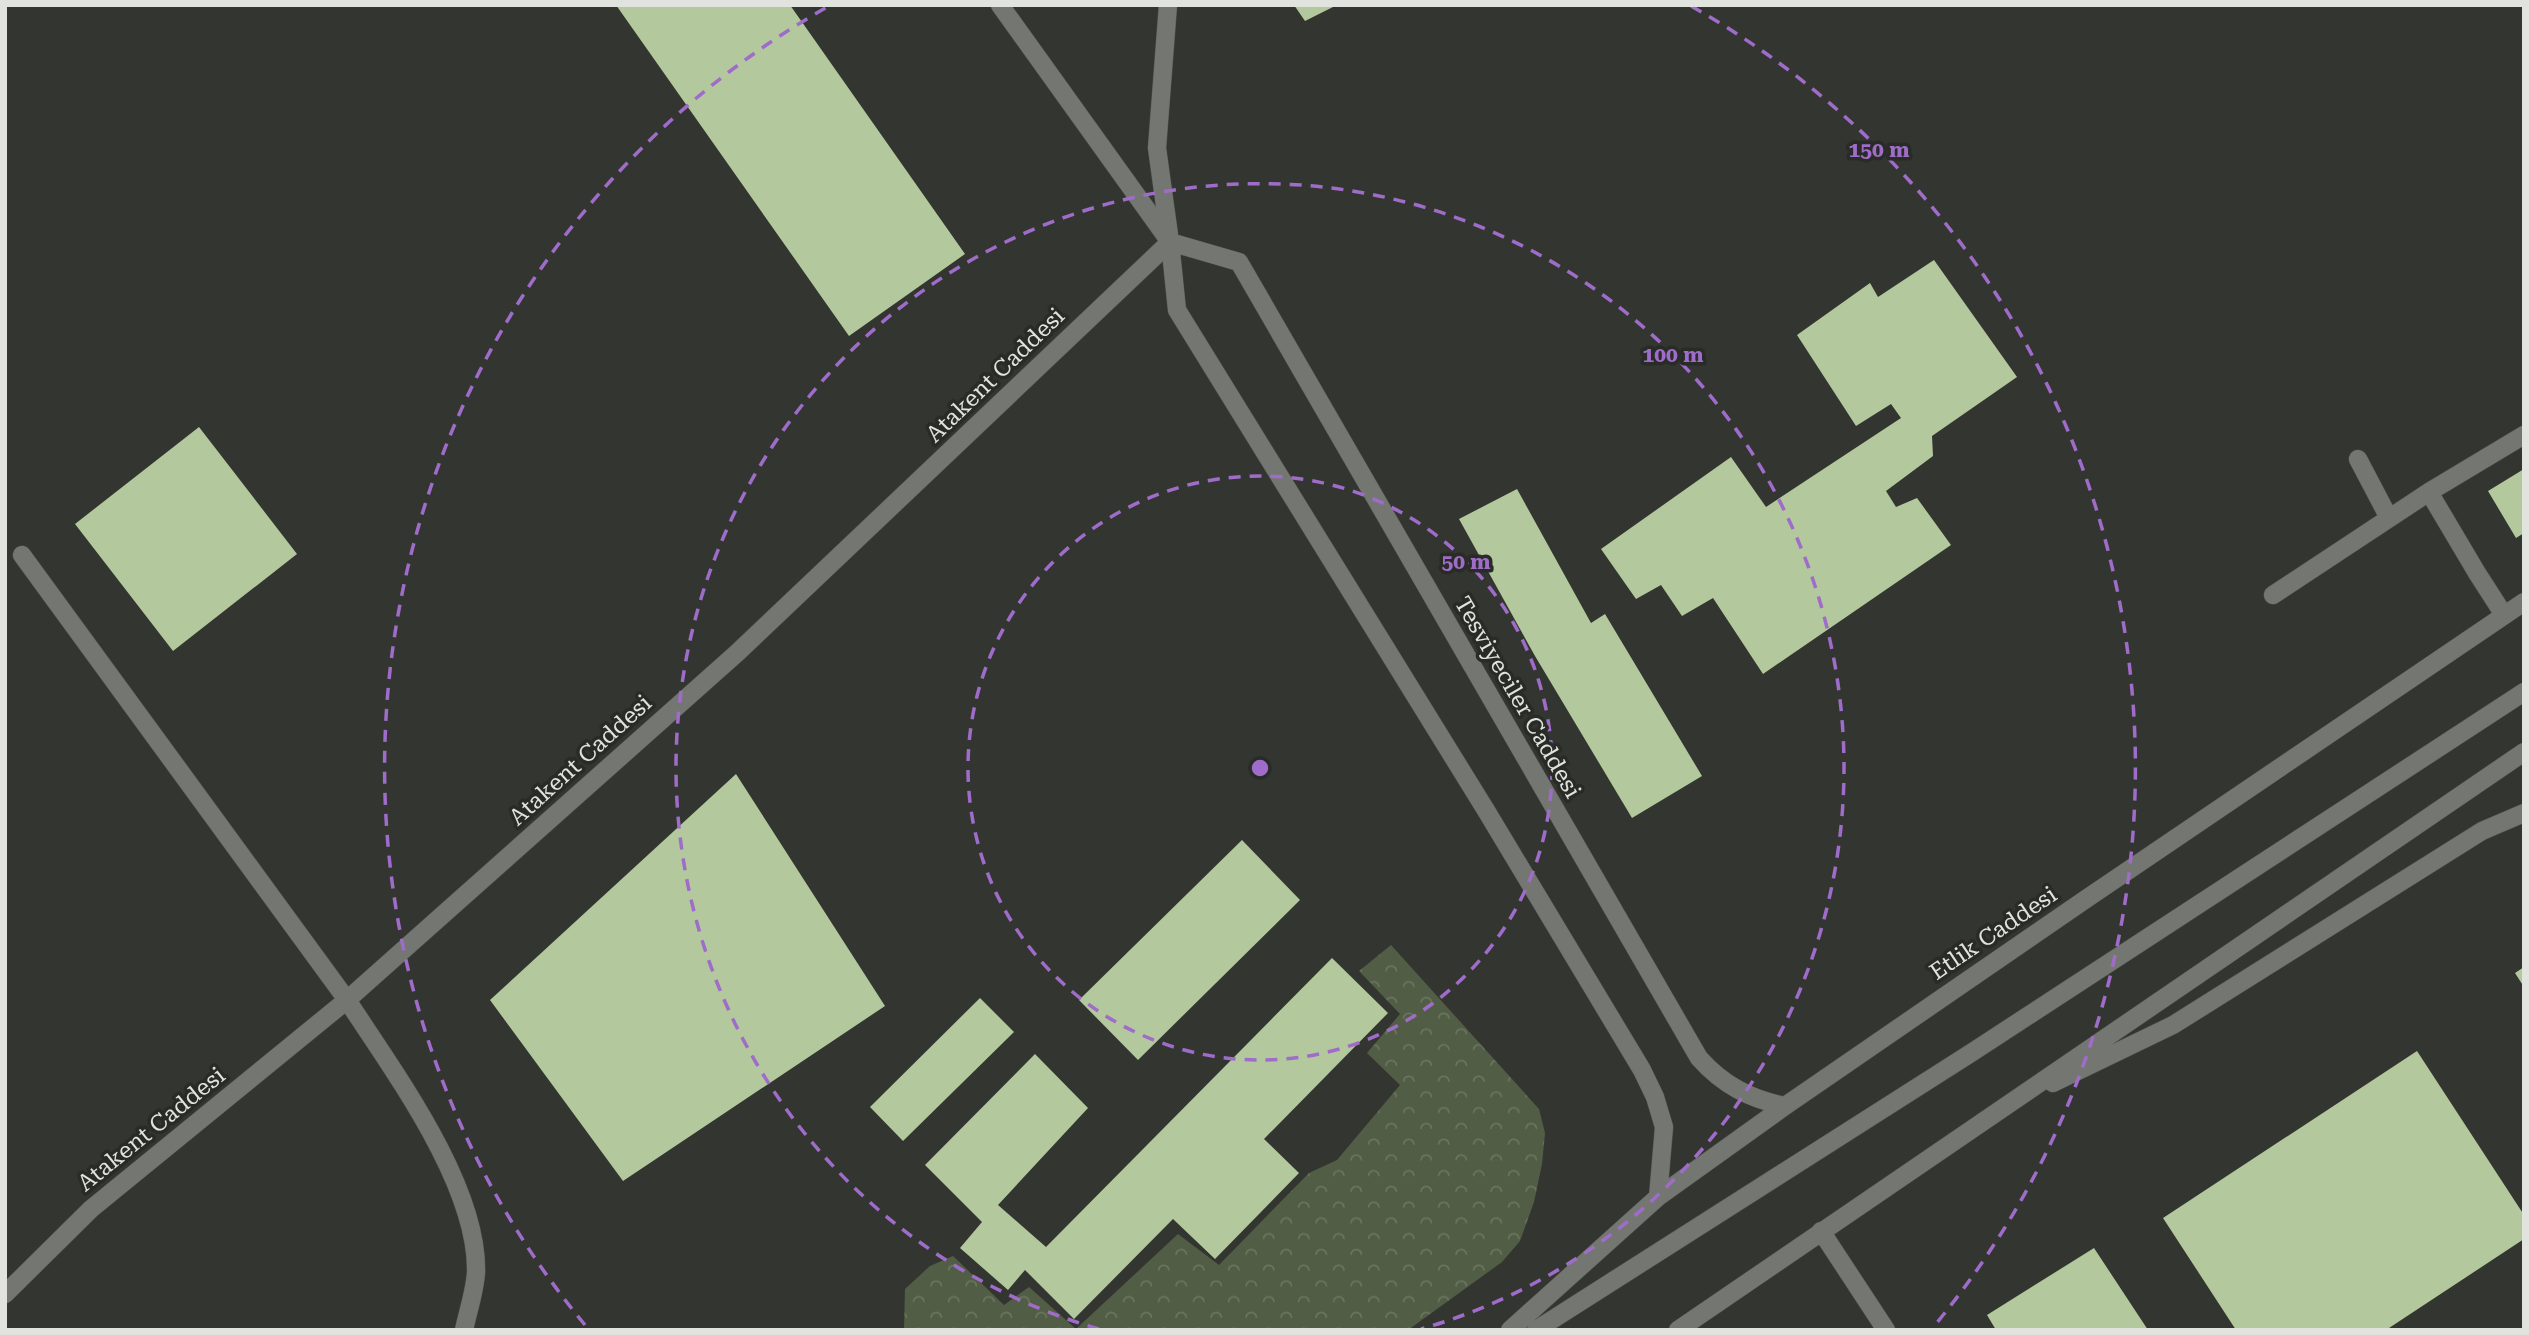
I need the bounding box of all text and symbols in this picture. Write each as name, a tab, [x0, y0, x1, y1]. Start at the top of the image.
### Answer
text: 150 m	[1849, 138, 1909, 162]
street label: Atakent Caddesi	[921, 303, 1070, 448]
text: 100 m	[1643, 343, 1703, 367]
text: 50 m	[1441, 550, 1491, 574]
street label: Tesviyeciler Caddesi	[1449, 592, 1586, 803]
street label: Atakent Caddesi	[504, 690, 657, 831]
centre of rings	[1248, 756, 1272, 780]
street label: Etlik Caddesi	[1925, 881, 2062, 986]
street label: Atakent Caddesi	[72, 1062, 230, 1197]

